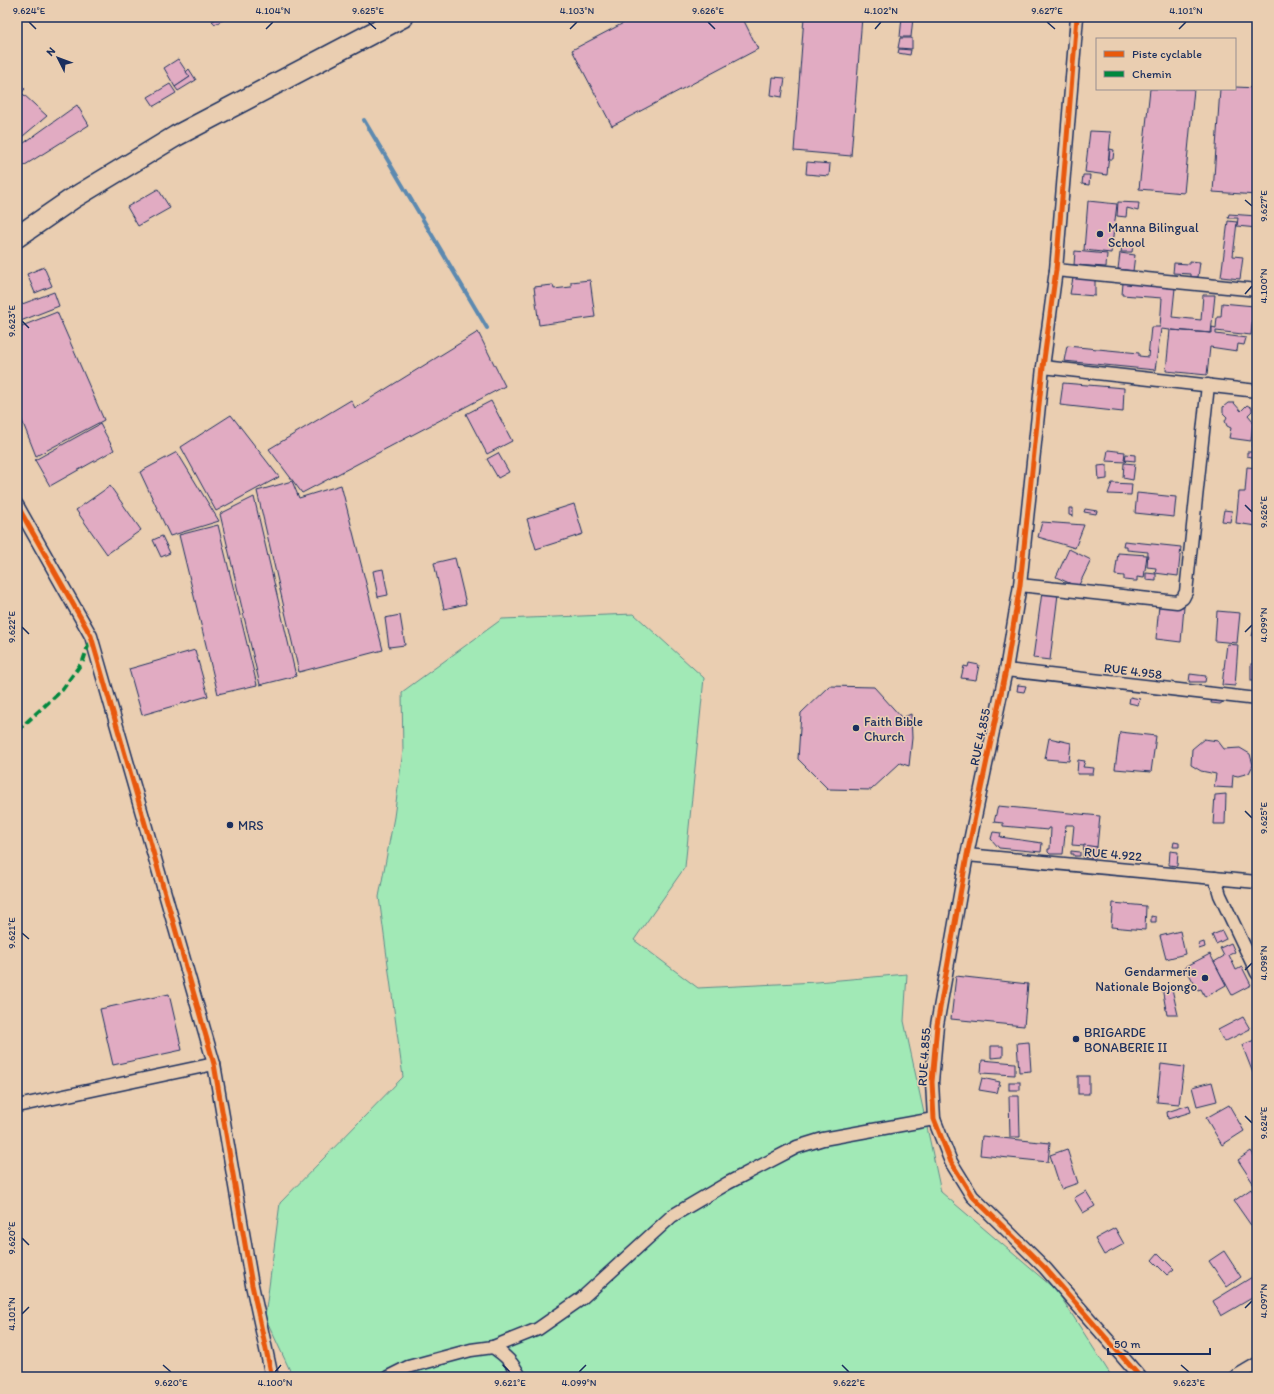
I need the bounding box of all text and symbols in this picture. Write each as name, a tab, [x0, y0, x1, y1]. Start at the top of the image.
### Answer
text: 9.624°E	[13, 4, 46, 17]
text: 4.104°N	[256, 4, 291, 17]
text: 9.625°E	[352, 4, 384, 17]
text: 4.103°N	[560, 4, 594, 17]
text: 9.626°E	[692, 4, 724, 17]
text: 4.102°N	[864, 4, 898, 17]
text: 9.627°E	[1031, 4, 1063, 17]
text: 4.101°N	[1169, 4, 1203, 17]
north arrow	[38, 38, 78, 78]
legend	[1096, 38, 1236, 90]
text: N	[44, 45, 58, 59]
text: Piste cyclable	[1132, 47, 1202, 61]
text: Chemin	[1132, 67, 1172, 81]
text: 9.627°E	[1257, 190, 1270, 222]
place label: Manna Bilingual School	[1108, 220, 1199, 250]
marker: Manna Bilingual School	[1095, 229, 1105, 239]
text: 4.100°N	[1257, 268, 1270, 304]
text: 9.623°E	[5, 304, 18, 337]
text: 9.626°E	[1257, 496, 1270, 528]
text: 4.099°N	[1257, 607, 1270, 642]
text: 9.622°E	[5, 611, 18, 643]
street label: RUE 4.958	[1103, 660, 1163, 682]
street label: RUE 4.855	[967, 707, 993, 767]
place label: Faith Bible Church	[864, 714, 923, 744]
marker: Faith Bible Church	[851, 723, 861, 733]
text: 9.625°E	[1257, 802, 1270, 834]
place label: MRS	[238, 818, 264, 833]
marker: MRS	[225, 820, 235, 830]
street label: RUE 4.922	[1083, 844, 1143, 864]
text: 9.621°E	[5, 917, 18, 949]
text: 4.098°N	[1257, 945, 1270, 981]
place label: Gendarmerie Nationale Bojongo	[1095, 964, 1197, 994]
marker: Gendarmerie Nationale Bojongo	[1200, 973, 1210, 983]
place label: BRIGARDE BONABERIE II	[1084, 1025, 1167, 1055]
street label: RUE 4.855	[914, 1027, 934, 1087]
marker: BRIGARDE BONABERIE II	[1071, 1034, 1081, 1044]
text: 9.624°E	[1257, 1106, 1270, 1139]
text: 9.620°E	[5, 1221, 18, 1254]
text: 4.097°N	[1257, 1283, 1270, 1318]
text: 4.101°N	[5, 1297, 18, 1331]
scale bar	[1108, 1330, 1210, 1356]
text: 50 m	[1114, 1337, 1140, 1351]
text: 9.620°E	[155, 1376, 188, 1389]
text: 4.100°N	[257, 1376, 293, 1389]
text: 9.621°E	[494, 1376, 526, 1389]
text: 4.099°N	[562, 1376, 597, 1389]
text: 9.622°E	[833, 1376, 865, 1389]
text: 9.623°E	[1173, 1376, 1206, 1389]

